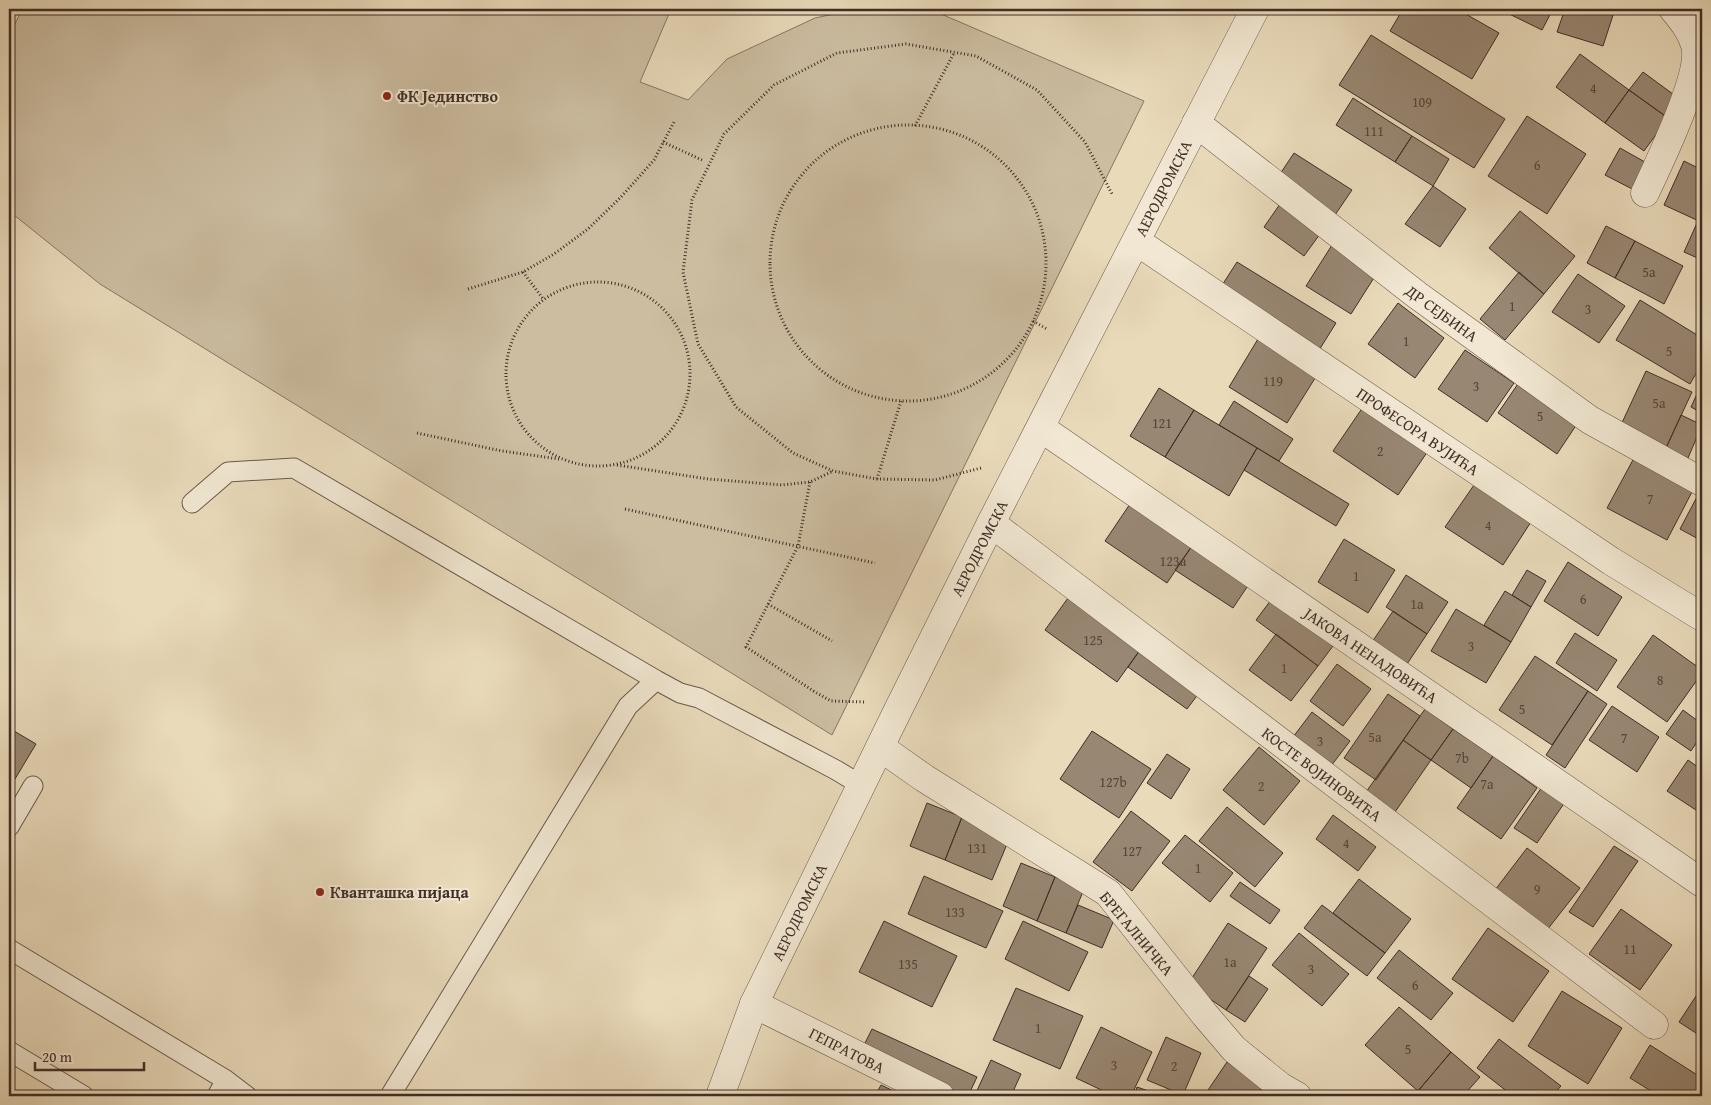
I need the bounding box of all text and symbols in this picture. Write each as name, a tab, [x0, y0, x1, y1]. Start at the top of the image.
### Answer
house number: 4	[1590, 78, 1597, 98]
place label: ФК Јединство	[397, 84, 499, 108]
marker: ФК Јединство	[381, 90, 393, 102]
house number: 109	[1412, 92, 1432, 112]
house number: 111	[1364, 121, 1384, 141]
street label: АЕРОДРОМСКА	[1128, 135, 1198, 240]
house number: 6	[1534, 155, 1541, 175]
house number: 5a	[1642, 262, 1656, 282]
street label: ДР СЕЈБИНА	[1400, 278, 1483, 348]
house number: 1	[1509, 296, 1515, 316]
house number: 3	[1585, 299, 1591, 319]
house number: 1	[1403, 331, 1409, 351]
house number: 5	[1666, 341, 1672, 361]
house number: 119	[1263, 371, 1283, 391]
house number: 3	[1473, 376, 1479, 396]
street label: ПРОФЕСОРА ВУЈИЋА	[1352, 381, 1484, 481]
house number: 5a	[1652, 393, 1666, 413]
house number: 5	[1537, 406, 1543, 426]
house number: 121	[1152, 413, 1172, 433]
house number: 2	[1377, 441, 1383, 461]
house number: 7	[1647, 489, 1654, 509]
street label: АЕРОДРОМСКА	[944, 495, 1014, 600]
house number: 4	[1485, 515, 1492, 535]
house number: 123a	[1160, 551, 1187, 571]
house number: 1	[1353, 566, 1359, 586]
house number: 6	[1580, 589, 1587, 609]
house number: 1a	[1410, 594, 1424, 614]
street label: ЈАКОВА НЕНАДОВИЋА	[1298, 600, 1443, 709]
house number: 125	[1083, 630, 1103, 650]
house number: 3	[1468, 636, 1474, 656]
house number: 1	[1281, 658, 1287, 678]
house number: 8	[1657, 670, 1664, 690]
house number: 5	[1519, 699, 1525, 719]
street label: КОСТЕ ВОЈИНОВИЋА	[1257, 721, 1387, 827]
house number: 5a	[1368, 727, 1382, 747]
house number: 7	[1621, 728, 1628, 748]
house number: 3	[1317, 731, 1323, 751]
house number: 7b	[1455, 748, 1469, 768]
house number: 127b	[1099, 772, 1127, 792]
house number: 7a	[1480, 774, 1494, 794]
house number: 2	[1258, 776, 1264, 796]
house number: 4	[1343, 833, 1350, 853]
house number: 131	[967, 838, 987, 858]
house number: 127	[1122, 841, 1142, 861]
house number: 1	[1195, 858, 1201, 878]
street label: АЕРОДРОМСКА	[765, 859, 833, 965]
house number: 9	[1534, 879, 1541, 899]
place label: Кванташка пијаца	[330, 880, 469, 904]
street label: БРЕГАЛНИЧКА	[1094, 885, 1180, 981]
marker: Кванташка пијаца	[314, 886, 326, 898]
house number: 133	[945, 902, 965, 922]
house number: 11	[1623, 939, 1637, 959]
house number: 1a	[1223, 952, 1237, 972]
house number: 135	[898, 954, 918, 974]
house number: 3	[1308, 959, 1314, 979]
house number: 6	[1412, 975, 1419, 995]
house number: 1	[1035, 1018, 1041, 1038]
street label: ГЕПРАТОВА	[805, 1021, 889, 1079]
house number: 5	[1405, 1039, 1411, 1059]
scale bar	[35, 1040, 144, 1072]
text: 20 m	[42, 1046, 73, 1067]
house number: 3	[1111, 1055, 1117, 1075]
house number: 2	[1171, 1056, 1177, 1076]

